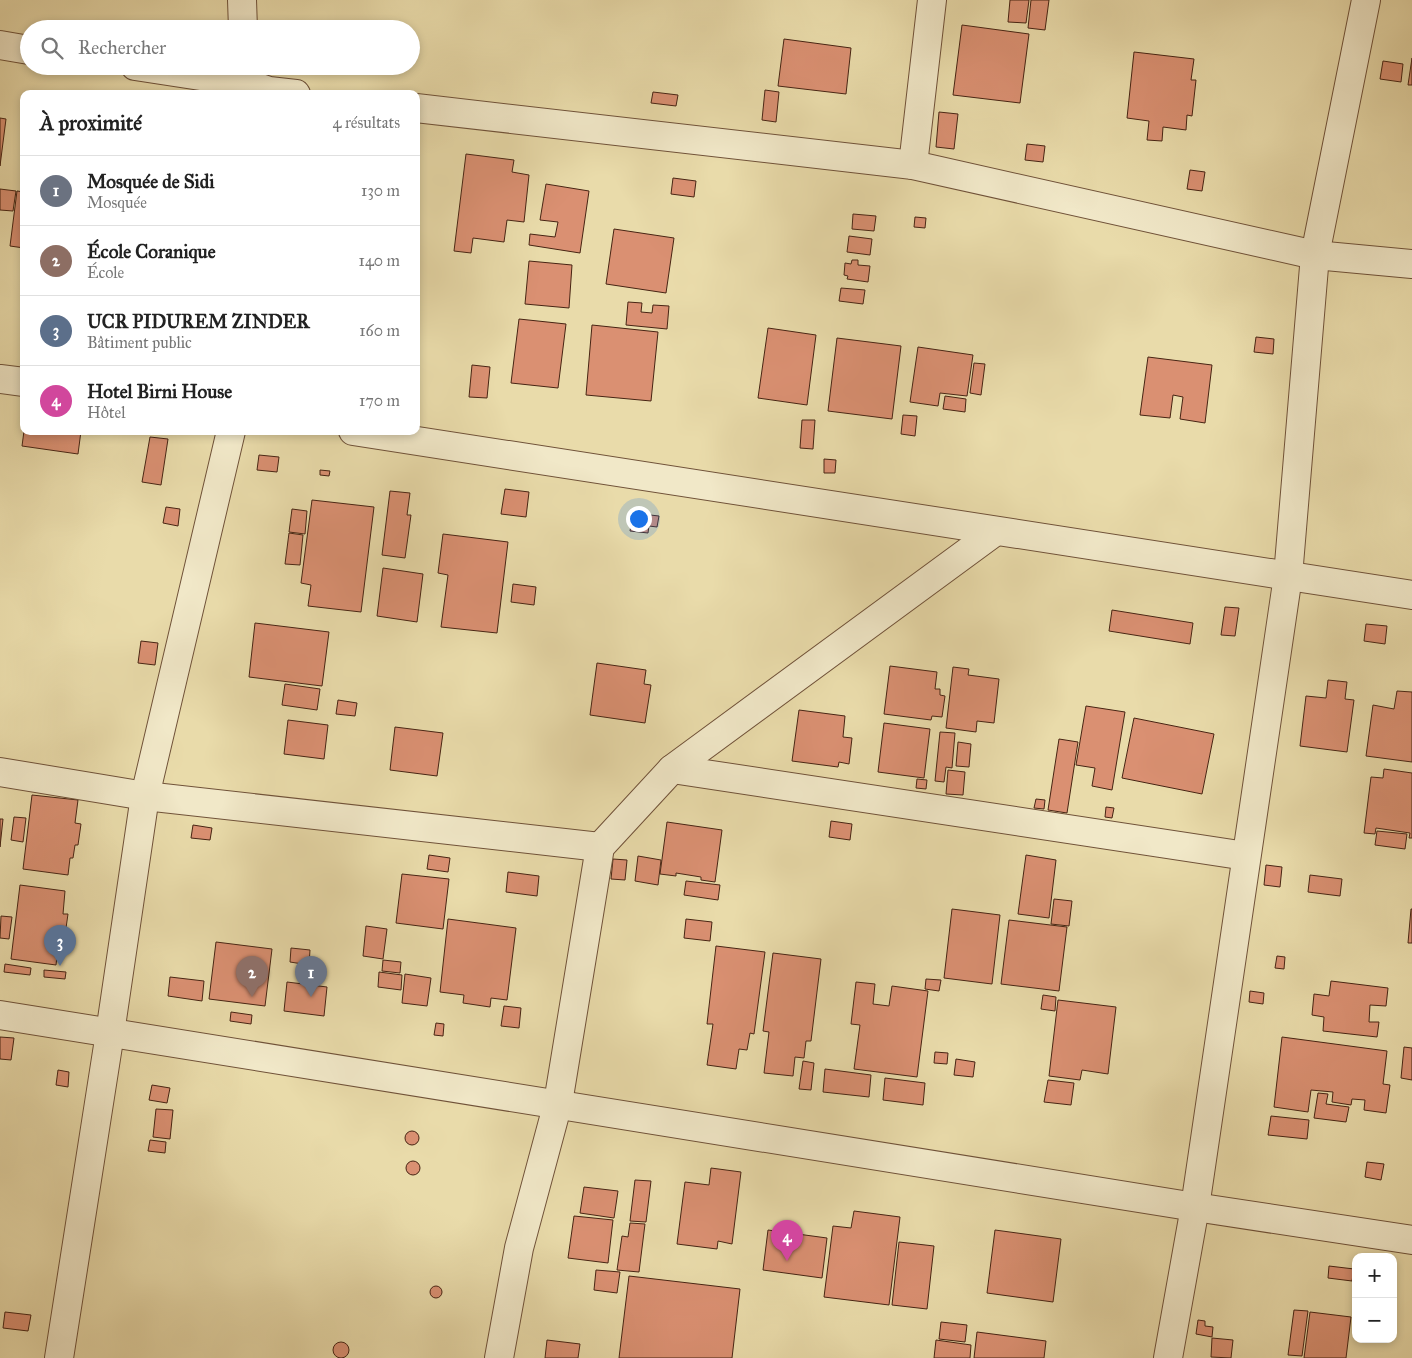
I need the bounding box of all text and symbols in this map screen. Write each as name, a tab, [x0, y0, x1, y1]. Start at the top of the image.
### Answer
search box	[20, 20, 420, 75]
icon: search	[38, 34, 66, 62]
text: Rechercher	[78, 36, 166, 59]
text: À proximité	[40, 110, 142, 136]
text: 4 résultats	[333, 113, 400, 132]
text: Mosquée de Sidi	[87, 170, 215, 193]
text: 1	[53, 181, 59, 200]
text: 130 m	[361, 181, 400, 200]
text: Mosquée	[87, 193, 147, 212]
text: École Coranique	[87, 240, 216, 263]
text: 2	[52, 251, 60, 270]
text: 140 m	[359, 251, 400, 270]
text: École	[87, 263, 124, 282]
text: UCR PIDUREM ZINDER	[87, 310, 310, 333]
text: 3	[53, 321, 59, 340]
text: 160 m	[359, 321, 400, 340]
text: Bâtiment public	[87, 333, 192, 352]
text: Hotel Birni House	[87, 380, 232, 403]
text: 4	[52, 391, 60, 410]
text: 170 m	[359, 391, 400, 410]
text: Hôtel	[87, 403, 125, 422]
your location	[626, 506, 652, 532]
pin: 3	[44, 925, 76, 966]
pin: 2	[236, 956, 268, 997]
pin: 1	[295, 956, 327, 997]
pin: 4	[771, 1220, 803, 1261]
map controls	[1352, 1253, 1397, 1343]
button: +	[1352, 1253, 1397, 1298]
button: −	[1352, 1298, 1397, 1343]

